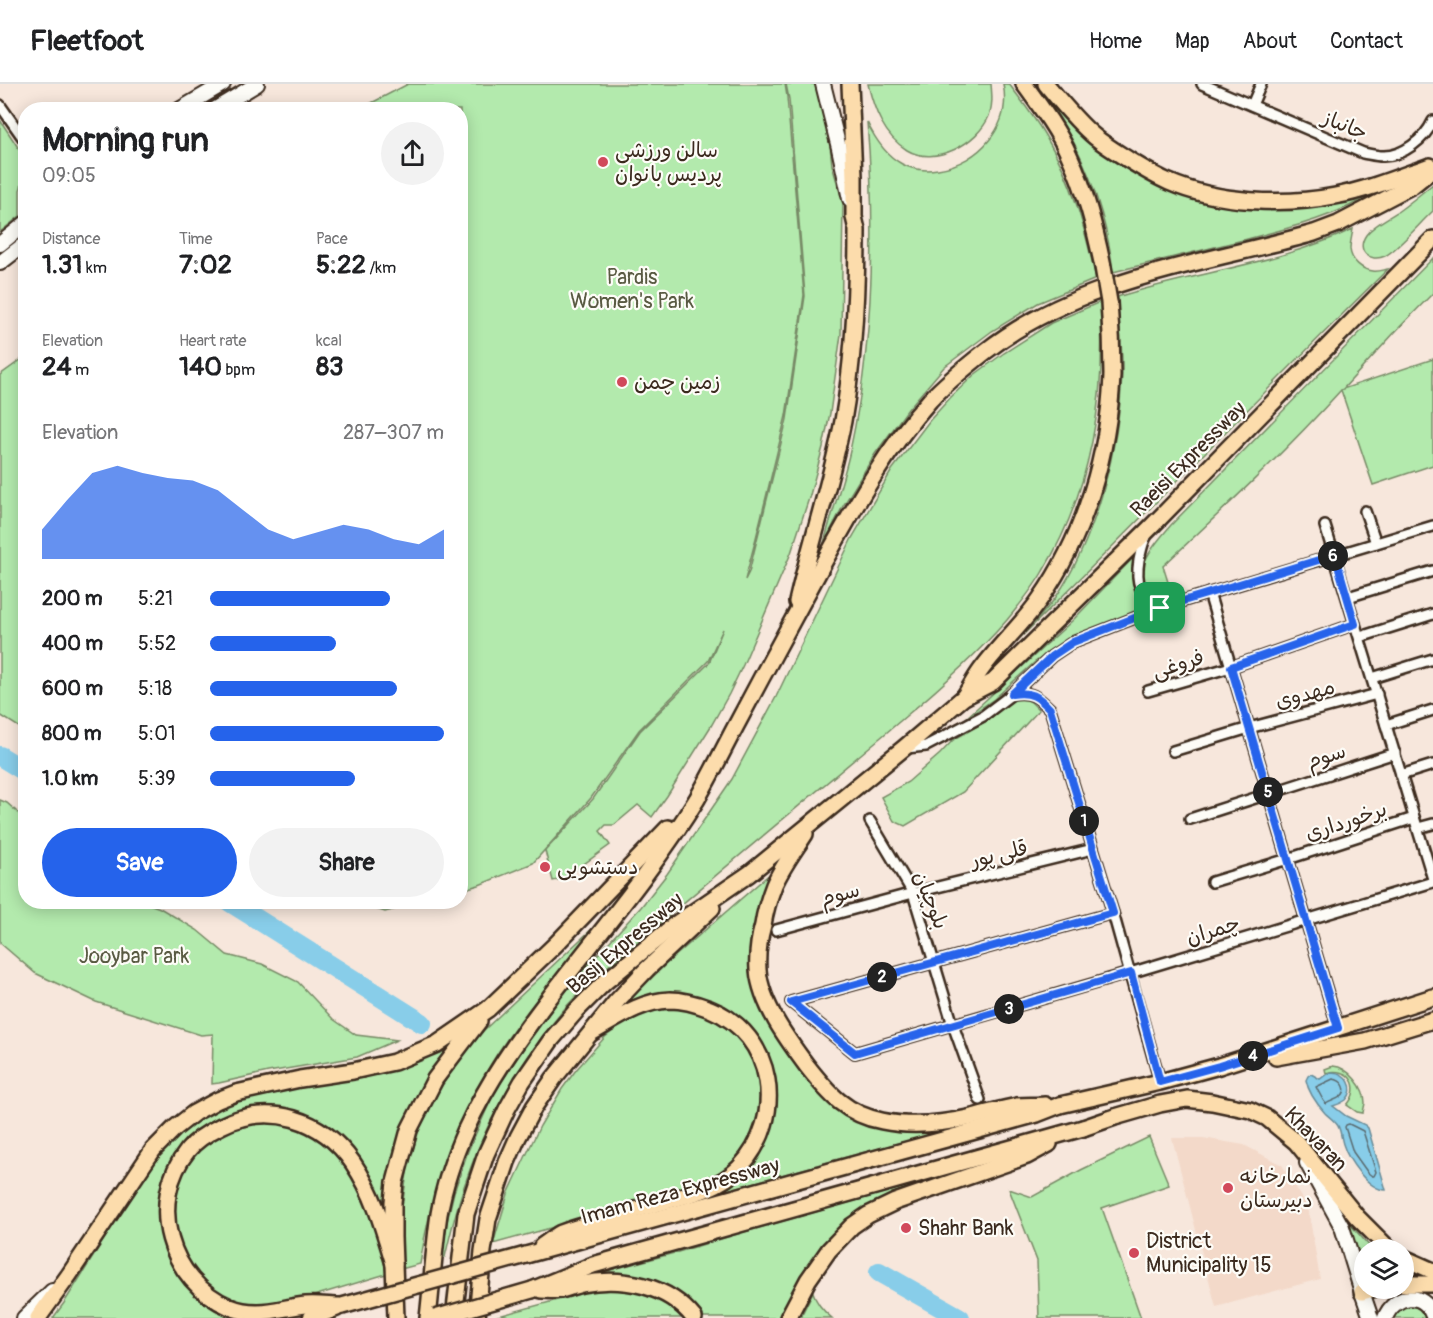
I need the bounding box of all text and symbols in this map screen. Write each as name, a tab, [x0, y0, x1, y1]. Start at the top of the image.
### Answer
text: Fleetfoot	[30, 24, 143, 59]
text: Home	[1089, 28, 1142, 55]
text: Map	[1175, 28, 1210, 55]
text: About	[1243, 28, 1297, 55]
text: Contact	[1330, 28, 1403, 55]
street label: جانباز	[1316, 104, 1371, 147]
text: Morning run	[42, 120, 209, 161]
button: share	[381, 122, 444, 185]
place label: سالن ورزشی پردیس بانوان	[615, 137, 722, 188]
marker: سالن ورزشی پردیس بانوان	[596, 155, 610, 169]
text: 09:05	[42, 163, 96, 188]
text: Distance	[42, 229, 101, 249]
text: Time	[179, 229, 212, 249]
text: Pace	[316, 229, 348, 249]
text: 1.31	[42, 249, 83, 281]
text: 7:02	[179, 249, 232, 281]
text: 5:22	[316, 249, 366, 281]
text: km	[83, 258, 107, 278]
text: /km	[366, 258, 396, 278]
park label: Pardis Women's Park	[570, 264, 694, 315]
text: Elevation	[42, 331, 103, 351]
text: Heart rate	[179, 331, 246, 351]
text: kcal	[316, 331, 342, 351]
text: 24	[42, 351, 72, 383]
text: 140	[179, 351, 222, 383]
text: 83	[316, 351, 344, 383]
text: m	[72, 360, 89, 380]
text: bpm	[222, 360, 255, 380]
place label: زمین چمن	[634, 369, 720, 396]
marker: زمین چمن	[615, 375, 629, 389]
street label: Raeisi Expressway	[1125, 396, 1252, 523]
text: Elevation	[42, 420, 118, 445]
text: 287–307 m	[343, 420, 444, 445]
pin: 6	[1318, 541, 1348, 571]
text: 6	[1328, 546, 1338, 566]
pin	[1134, 582, 1185, 633]
text: 200 m	[42, 586, 103, 611]
text: 5:21	[138, 586, 173, 611]
icon: arrive	[1143, 591, 1176, 624]
text: 400 m	[42, 631, 103, 656]
text: 5:52	[138, 631, 176, 656]
street label: فروغی	[1149, 644, 1207, 685]
street label: مهدوی	[1272, 674, 1338, 715]
text: 600 m	[42, 676, 103, 701]
text: 5:18	[138, 676, 172, 701]
text: 800 m	[42, 721, 102, 746]
text: 5:01	[138, 721, 176, 746]
street label: سوم	[1303, 737, 1350, 777]
text: 1.0 km	[42, 766, 98, 791]
text: 5:39	[138, 766, 176, 791]
pin: 5	[1253, 777, 1283, 807]
text: 5	[1264, 782, 1272, 802]
street label: برخورداری	[1302, 796, 1390, 847]
pin: 1	[1069, 806, 1099, 836]
text: 1	[1081, 811, 1087, 831]
button: Save	[42, 828, 237, 897]
button: Share	[249, 828, 444, 897]
street label: قلی پور	[966, 834, 1031, 875]
place label: دستشویی	[557, 854, 639, 881]
marker: دستشویی	[538, 860, 552, 874]
street label: بلوچیان	[907, 867, 954, 933]
street label: سوم	[817, 876, 863, 915]
street label: Basij Expressway	[561, 887, 689, 1000]
street label: چمران	[1183, 910, 1243, 951]
park label: Jooybar Park	[79, 943, 189, 970]
pin: 2	[867, 962, 897, 992]
text: 2	[878, 967, 886, 987]
pin: 3	[994, 994, 1024, 1024]
text: 3	[1005, 999, 1013, 1019]
pin: 4	[1238, 1041, 1268, 1071]
text: 4	[1248, 1046, 1258, 1066]
street label: Khavaran	[1278, 1101, 1353, 1178]
street label: Imam Reza Expressway	[578, 1152, 783, 1231]
place label: نمارخانه دبیرستان	[1240, 1163, 1313, 1214]
marker: نمارخانه دبیرستان	[1221, 1181, 1235, 1195]
place label: Shahr Bank	[918, 1215, 1014, 1242]
marker: Shahr Bank	[899, 1221, 913, 1235]
place label: District Municipality 15	[1146, 1228, 1272, 1279]
map controls	[1354, 1239, 1414, 1299]
button: layers	[1354, 1239, 1414, 1299]
marker: District Municipality 15	[1127, 1246, 1141, 1260]

